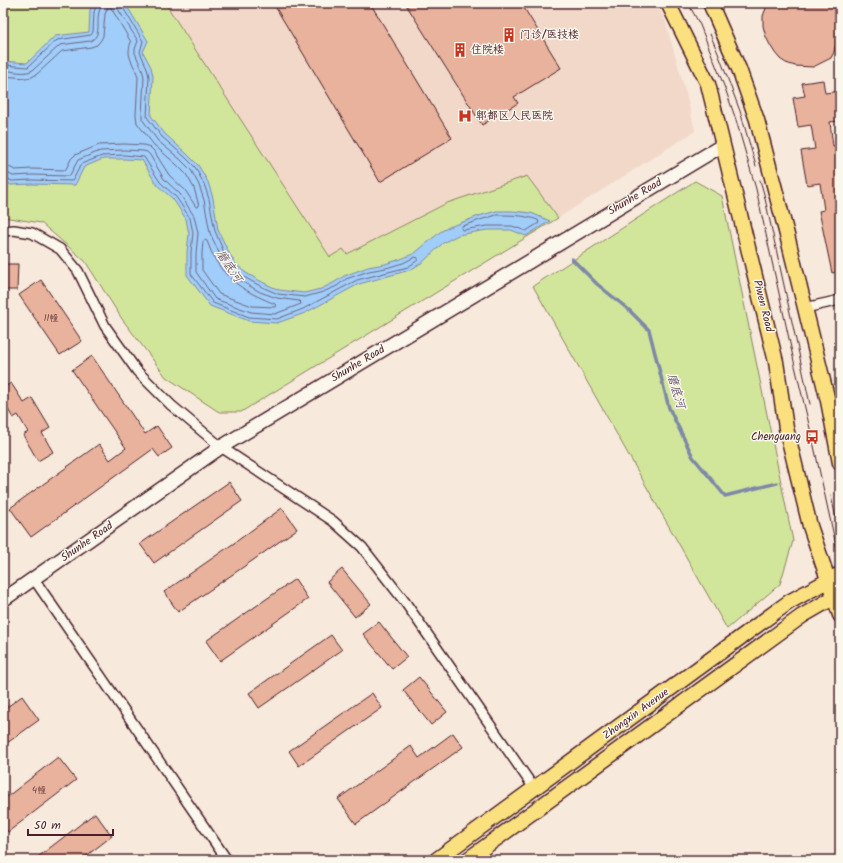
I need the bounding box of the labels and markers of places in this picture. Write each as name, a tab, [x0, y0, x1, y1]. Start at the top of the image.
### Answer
place label: 门诊/医技楼	[520, 26, 579, 44]
building icon: 门诊/医技楼	[501, 27, 517, 43]
place label: 住院楼	[471, 41, 504, 59]
building icon: 住院楼	[452, 42, 468, 58]
place label: 郫都区人民医院	[476, 107, 553, 125]
hospital icon: 郫都区人民医院	[457, 108, 473, 124]
place label: Chenguang	[751, 428, 801, 446]
bus stop icon: Chenguang	[804, 429, 820, 445]

